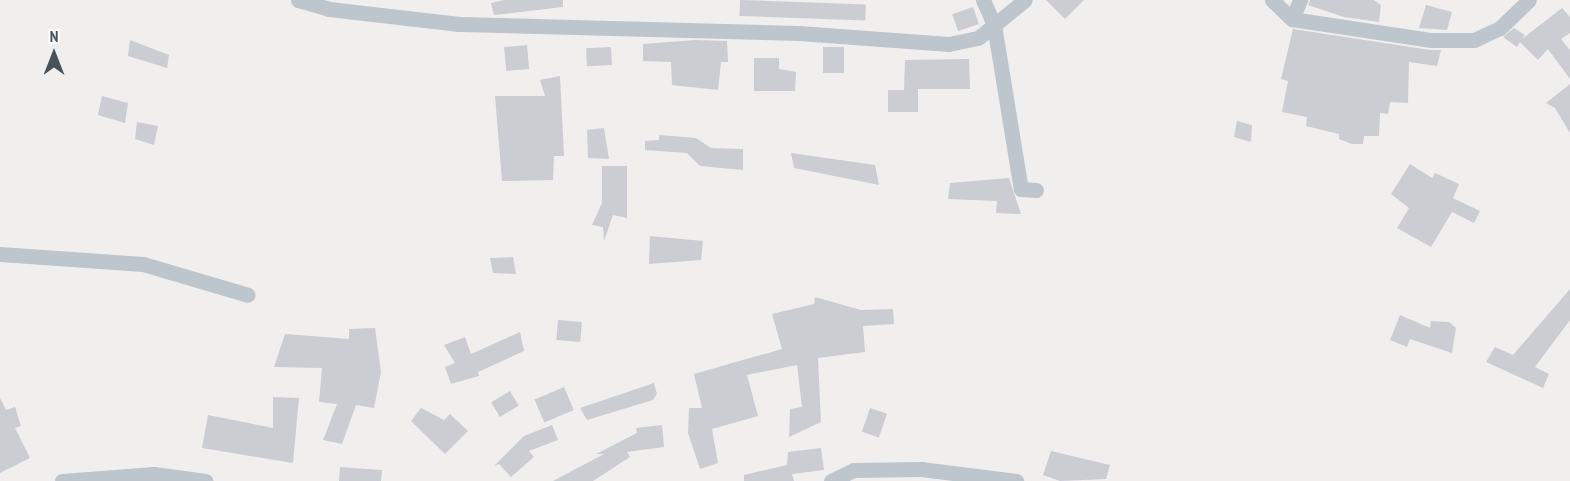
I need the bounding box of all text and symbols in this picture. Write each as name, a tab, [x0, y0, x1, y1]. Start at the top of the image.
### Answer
north arrow	[24, 24, 84, 84]
text: N	[50, 26, 58, 46]

